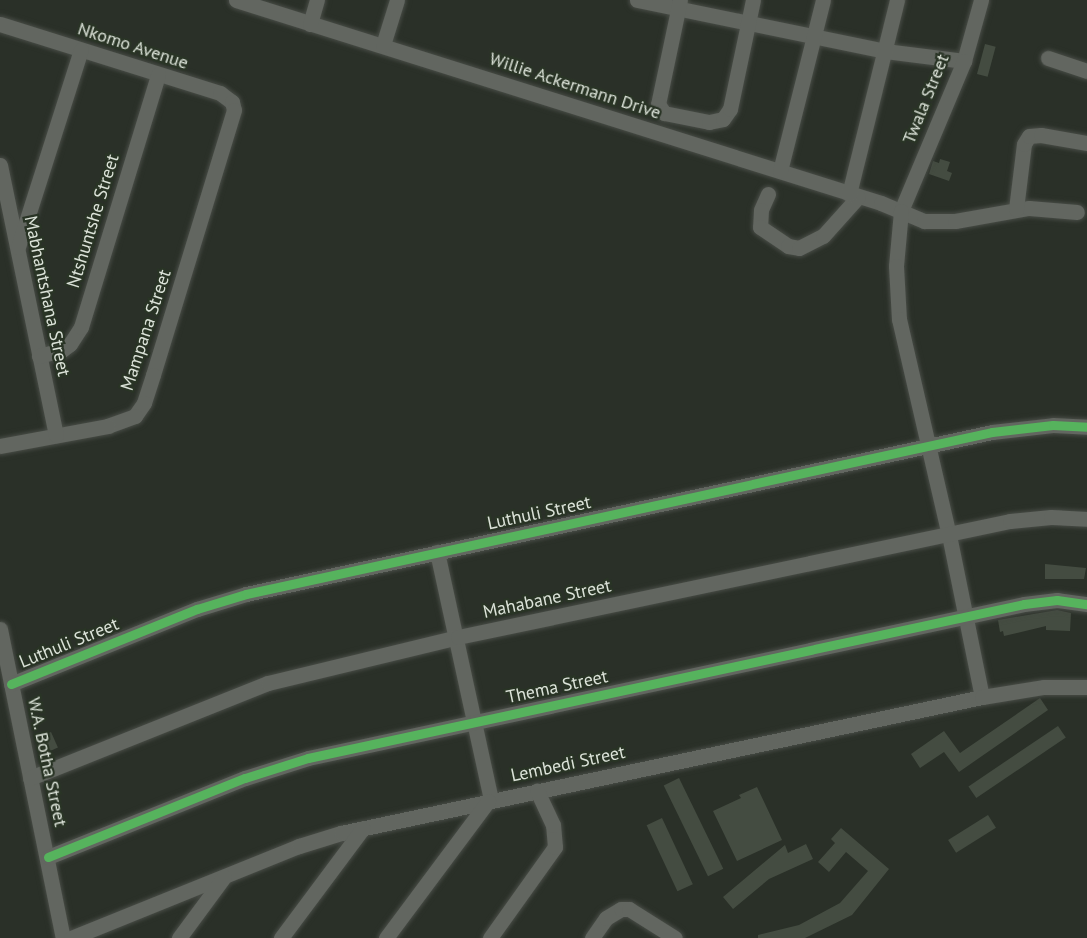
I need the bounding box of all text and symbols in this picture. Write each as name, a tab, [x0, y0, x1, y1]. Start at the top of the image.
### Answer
street label: Nkomo Avenue	[75, 18, 191, 74]
street label: Willie Ackermann Drive	[486, 48, 664, 124]
street label: Twala Street	[898, 51, 954, 147]
street label: Ntshuntshe Street	[62, 152, 124, 290]
street label: Mabhantshana Street	[19, 214, 75, 378]
street label: Mampana Street	[116, 267, 176, 393]
street label: Luthuli Street	[485, 492, 593, 534]
street label: Mahabane Street	[481, 575, 613, 623]
street label: Luthuli Street	[16, 613, 122, 673]
street label: Thema Street	[504, 666, 610, 708]
street label: W.A. Botha Street	[23, 695, 71, 829]
street label: Lembedi Street	[509, 741, 627, 787]

